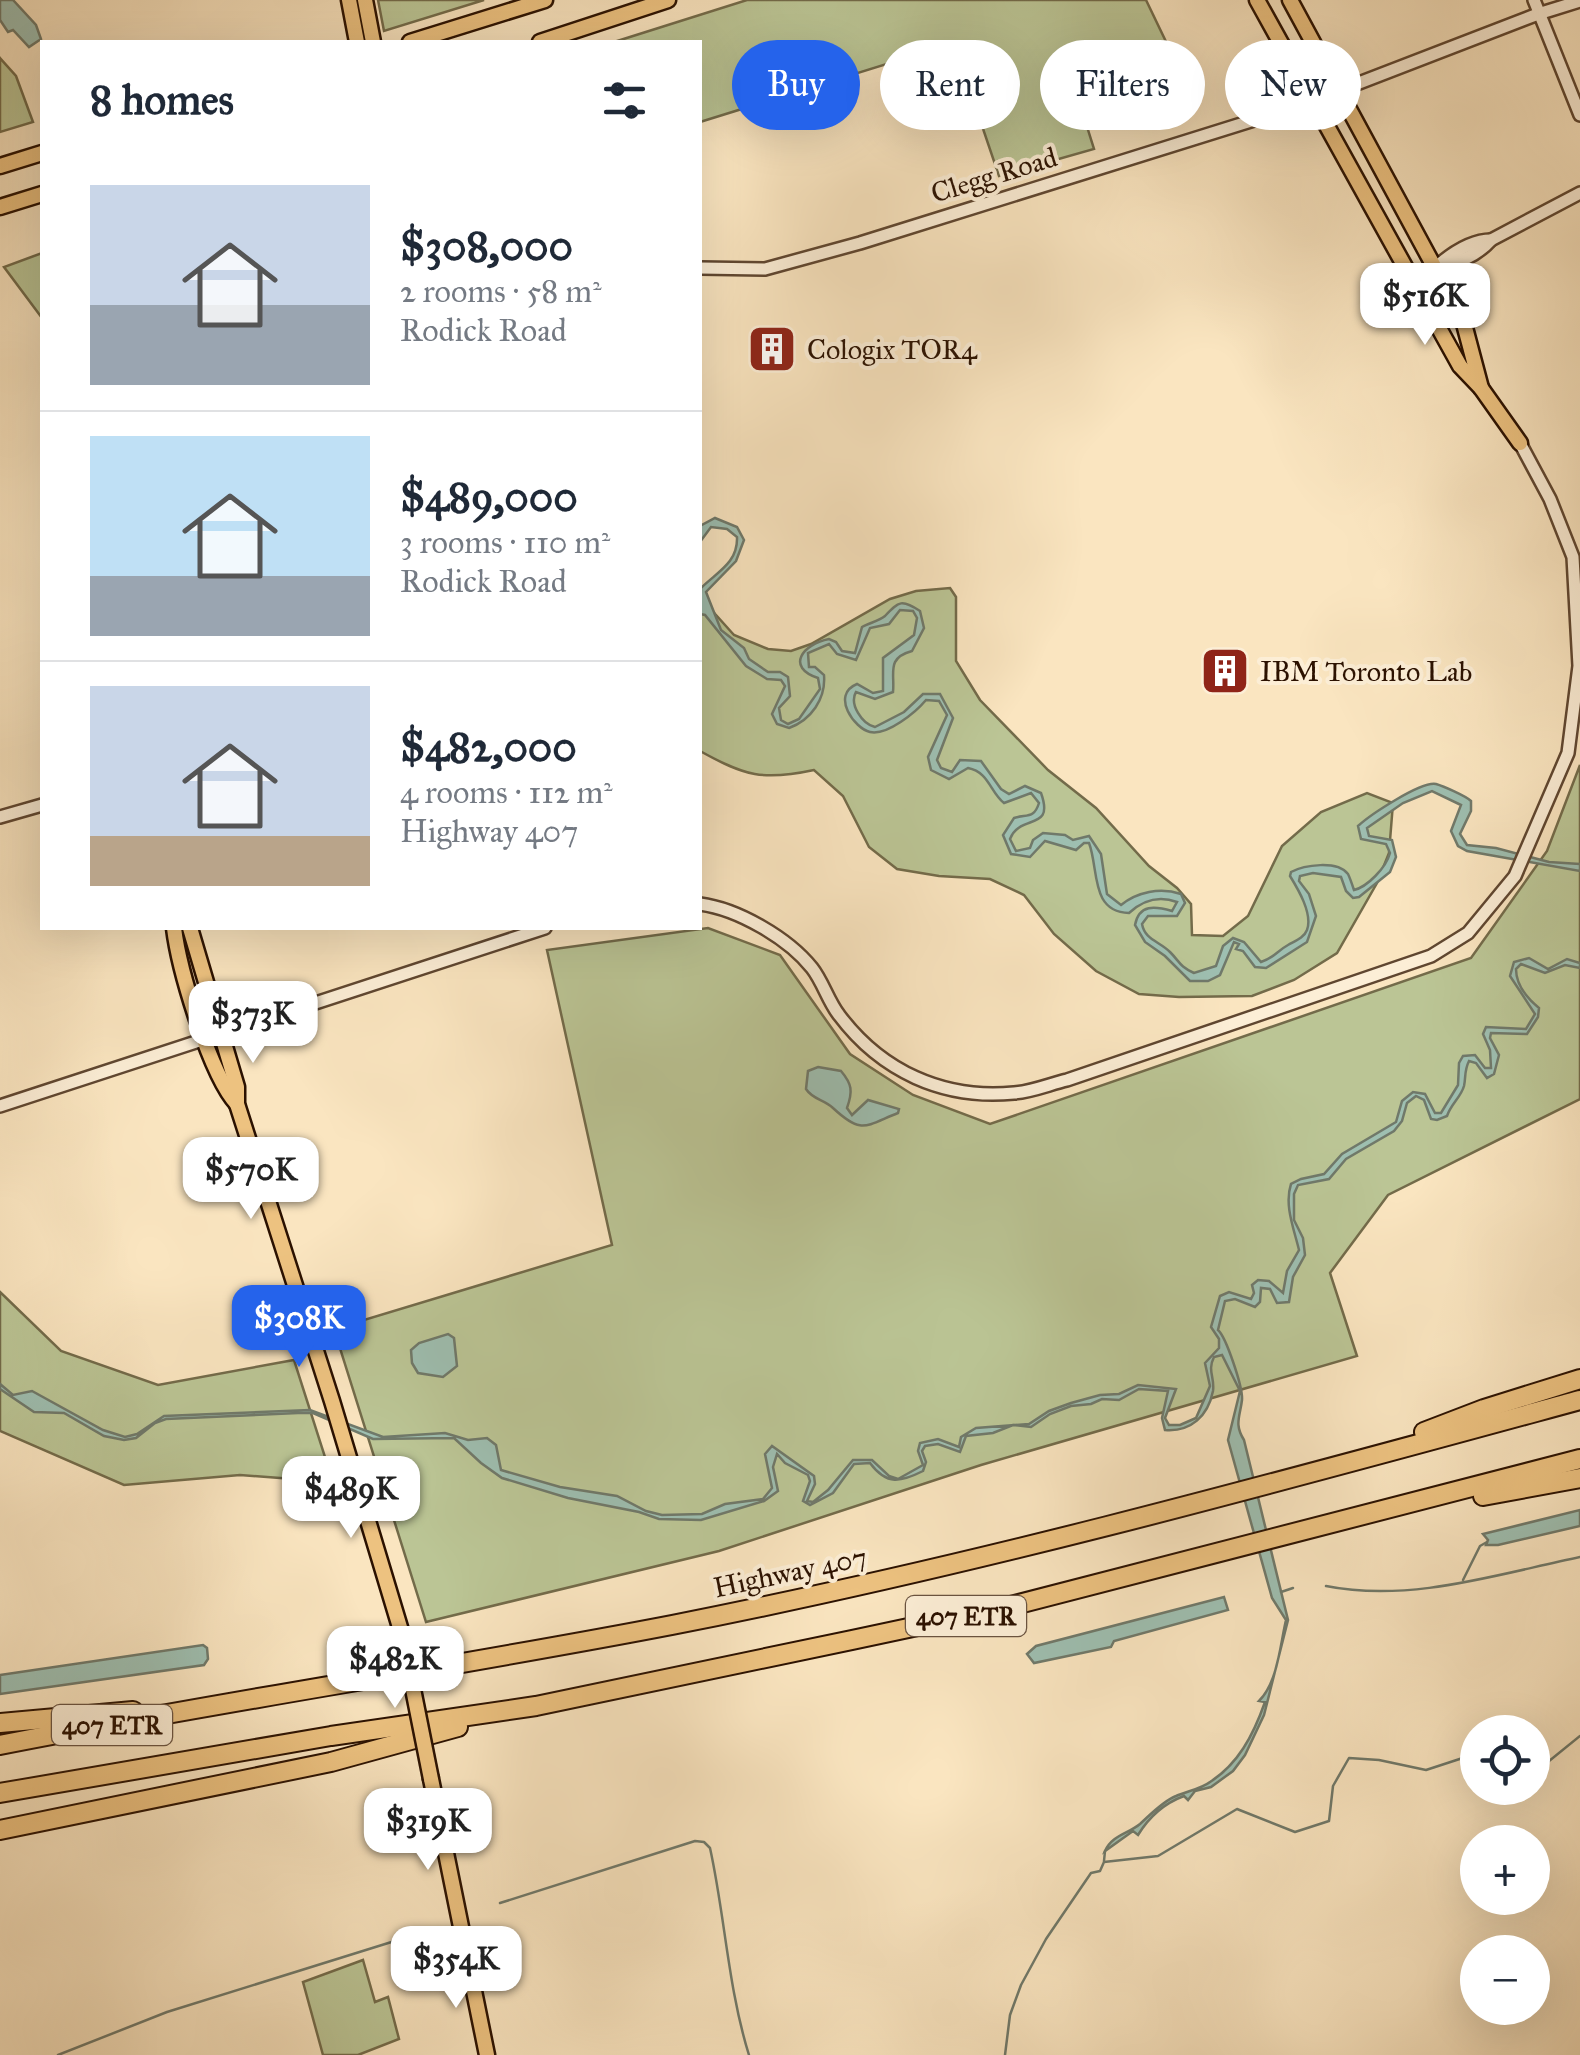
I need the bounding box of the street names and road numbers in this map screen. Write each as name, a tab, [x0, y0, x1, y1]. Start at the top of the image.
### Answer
street label: Clegg Road	[927, 139, 1061, 211]
street label: Highway 407	[710, 1539, 870, 1605]
road number: 407 ETR	[906, 1596, 1026, 1636]
road number: 407 ETR	[52, 1705, 172, 1745]

